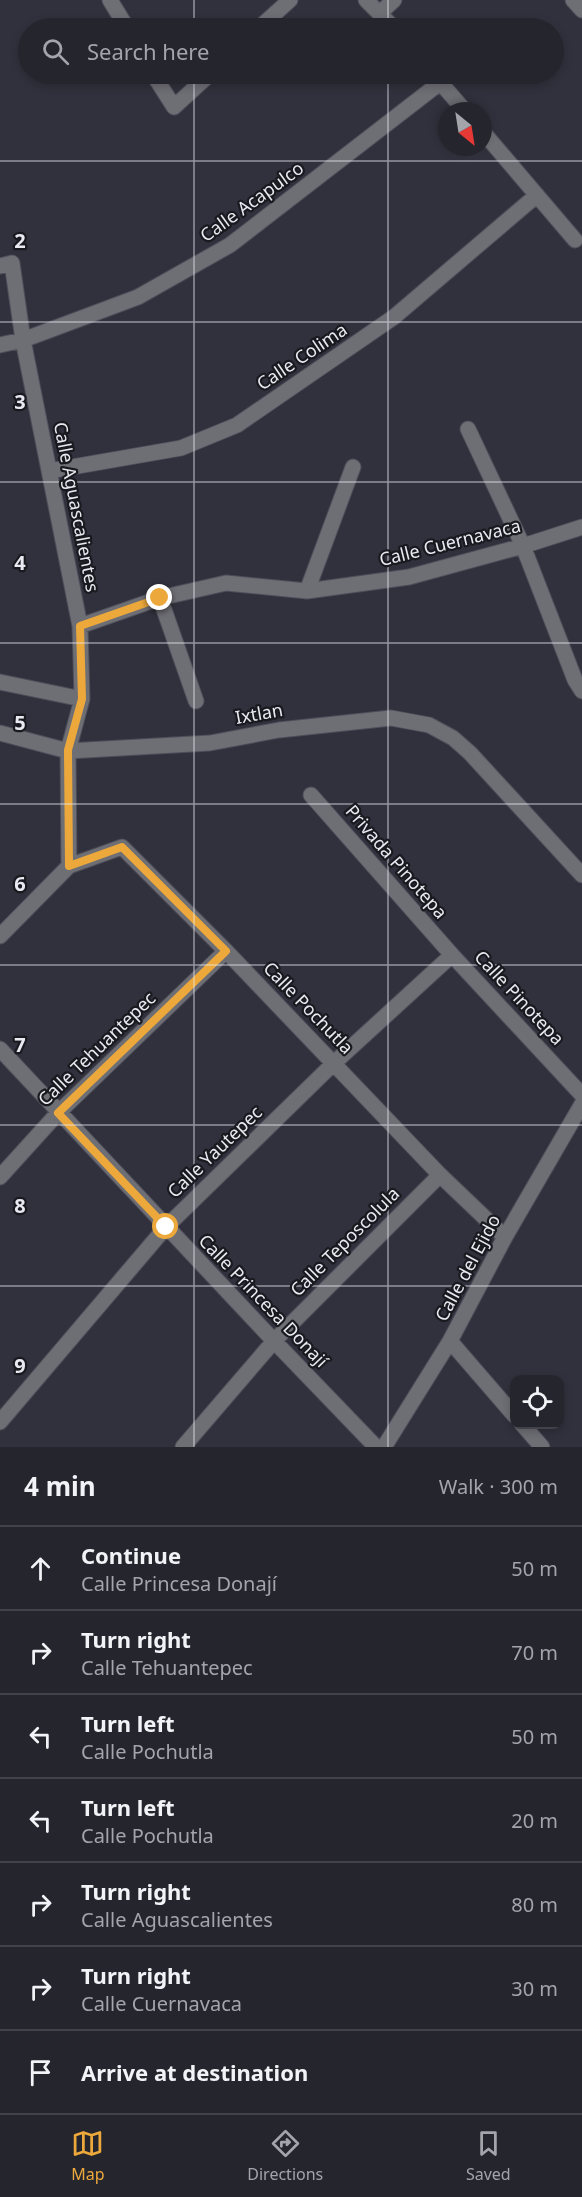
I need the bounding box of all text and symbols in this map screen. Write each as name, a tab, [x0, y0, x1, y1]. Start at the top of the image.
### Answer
search box	[18, 18, 564, 84]
icon: search	[39, 35, 72, 68]
text: Search here	[87, 36, 209, 66]
north arrow	[438, 102, 492, 156]
street label: Calle Acapulco	[195, 156, 308, 247]
text: 2	[14, 227, 26, 254]
street label: Calle Colima	[252, 317, 351, 395]
text: 3	[14, 388, 26, 415]
street label: Calle Aguascalientes	[49, 420, 105, 594]
street label: Calle Cuernavaca	[377, 513, 523, 571]
text: 4	[14, 549, 26, 576]
route end	[146, 584, 172, 610]
street label: Ixtlan	[233, 697, 285, 729]
text: 5	[14, 709, 26, 736]
street label: Privada Pinotepa	[341, 799, 453, 923]
text: 6	[14, 870, 26, 897]
street label: Calle Pinotepa	[470, 945, 570, 1050]
street label: Calle Pochutla	[259, 956, 359, 1059]
street label: Calle Tehuantepec	[32, 986, 160, 1111]
text: 7	[14, 1031, 26, 1058]
street label: Calle Yautepec	[162, 1100, 267, 1203]
street label: Calle Teposcolula	[284, 1181, 404, 1301]
text: 8	[14, 1192, 26, 1219]
street label: Calle del Ejido	[429, 1210, 505, 1325]
route start	[152, 1213, 178, 1239]
street label: Calle Princesa Donají	[194, 1229, 334, 1372]
text: 9	[14, 1352, 26, 1379]
map controls	[510, 1375, 564, 1429]
button: locate	[510, 1375, 564, 1429]
text: 4 min	[24, 1468, 96, 1504]
text: Walk · 300 m	[439, 1473, 558, 1500]
text: Continue	[81, 1540, 181, 1570]
icon: ahead	[24, 1552, 57, 1585]
text: 50 m	[511, 1555, 558, 1582]
text: Calle Princesa Donají	[81, 1570, 277, 1597]
text: Turn right	[81, 1624, 191, 1654]
icon: right	[24, 1636, 57, 1669]
text: 70 m	[511, 1639, 558, 1666]
text: Calle Tehuantepec	[81, 1654, 253, 1681]
text: Turn left	[81, 1708, 175, 1738]
icon: left	[24, 1720, 57, 1753]
text: 50 m	[511, 1723, 558, 1750]
text: Calle Pochutla	[81, 1738, 214, 1765]
text: Turn left	[81, 1792, 175, 1822]
icon: left	[24, 1804, 57, 1837]
text: 20 m	[511, 1807, 558, 1834]
text: Calle Pochutla	[81, 1822, 214, 1849]
text: Turn right	[81, 1876, 191, 1906]
icon: right	[24, 1888, 57, 1921]
text: 80 m	[511, 1891, 558, 1918]
text: Calle Aguascalientes	[81, 1906, 273, 1933]
text: Turn right	[81, 1960, 191, 1990]
icon: right	[24, 1972, 57, 2005]
text: 30 m	[511, 1975, 558, 2002]
text: Calle Cuernavaca	[81, 1990, 242, 2017]
icon: arrive	[24, 2056, 57, 2089]
text: Arrive at destination	[81, 2057, 308, 2087]
tab: Map	[71, 2127, 105, 2185]
tab: Directions	[247, 2127, 323, 2185]
tab: Saved	[466, 2127, 511, 2185]

